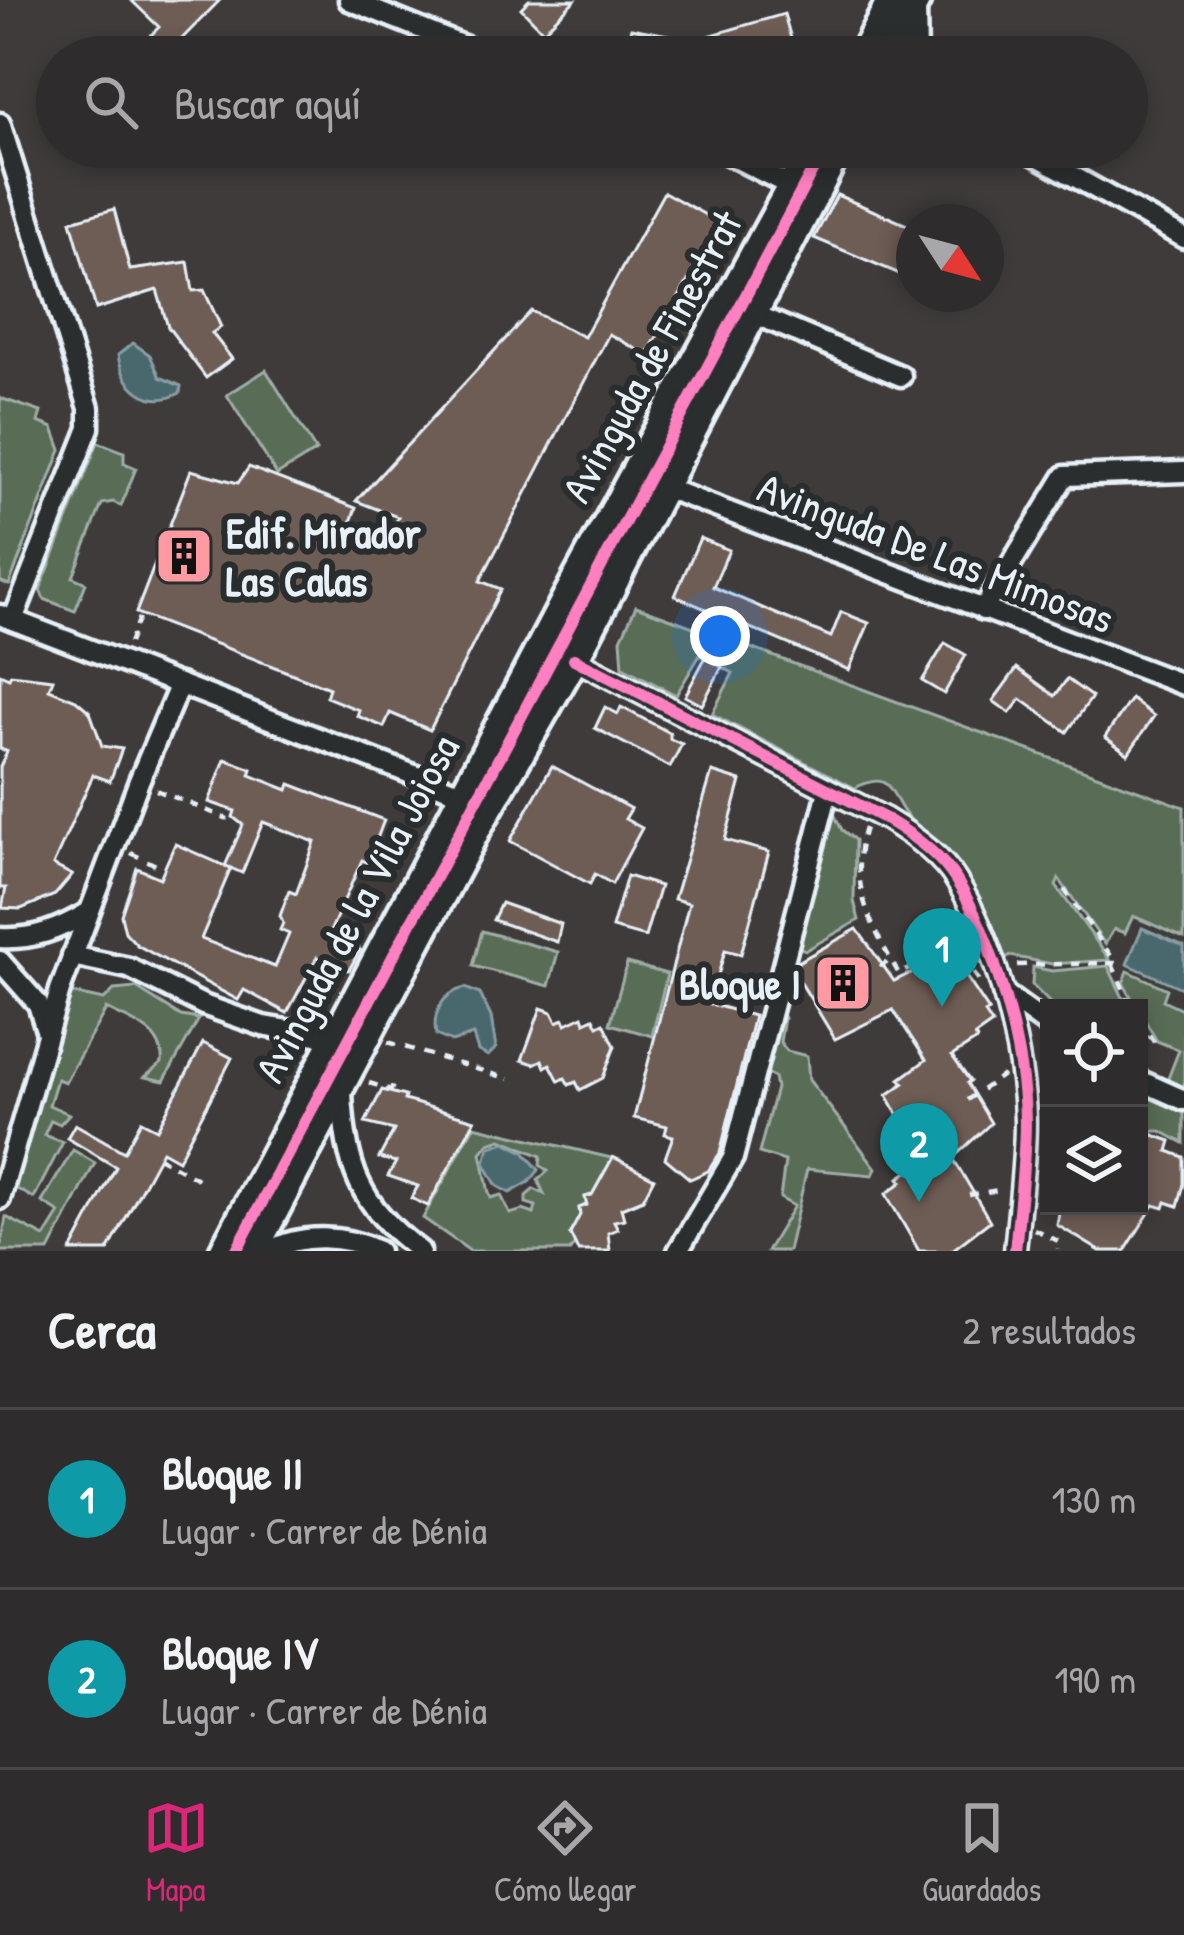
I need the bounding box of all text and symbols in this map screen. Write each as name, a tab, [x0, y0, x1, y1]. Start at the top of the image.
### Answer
search box	[36, 36, 1148, 168]
icon: search	[78, 69, 144, 135]
text: Buscar aquí	[174, 72, 361, 133]
street label: Avinguda de Finestrat	[547, 200, 755, 512]
north arrow	[896, 204, 1004, 312]
street label: Avinguda De Las Mimosas	[750, 458, 1122, 646]
place label: Edif. Mirador Las Calas	[226, 504, 421, 609]
building icon: Edif. Mirador Las Calas	[153, 525, 215, 587]
your location	[690, 606, 750, 666]
street label: Avinguda de la Vila Joiosa	[240, 724, 472, 1092]
pin: 1	[903, 908, 981, 1007]
building icon: Bloque I	[812, 952, 874, 1014]
place label: Bloque I	[679, 955, 801, 1013]
map controls	[1040, 999, 1148, 1215]
button: locate	[1040, 999, 1148, 1107]
pin: 2	[880, 1103, 958, 1202]
button: layers	[1040, 1107, 1148, 1215]
text: Cerca	[48, 1295, 156, 1364]
text: 2 resultados	[963, 1303, 1136, 1356]
text: Bloque II	[162, 1442, 303, 1503]
text: 1	[80, 1472, 94, 1525]
text: 130 m	[1051, 1472, 1136, 1525]
text: Lugar · Carrer de Dénia	[162, 1503, 487, 1556]
text: Bloque IV	[162, 1622, 318, 1683]
text: 2	[78, 1652, 96, 1705]
text: 190 m	[1055, 1652, 1136, 1705]
text: Lugar · Carrer de Dénia	[162, 1683, 487, 1736]
tab: Mapa	[143, 1795, 209, 1911]
tab: Cómo llegar	[494, 1795, 637, 1911]
tab: Guardados	[922, 1795, 1041, 1911]

